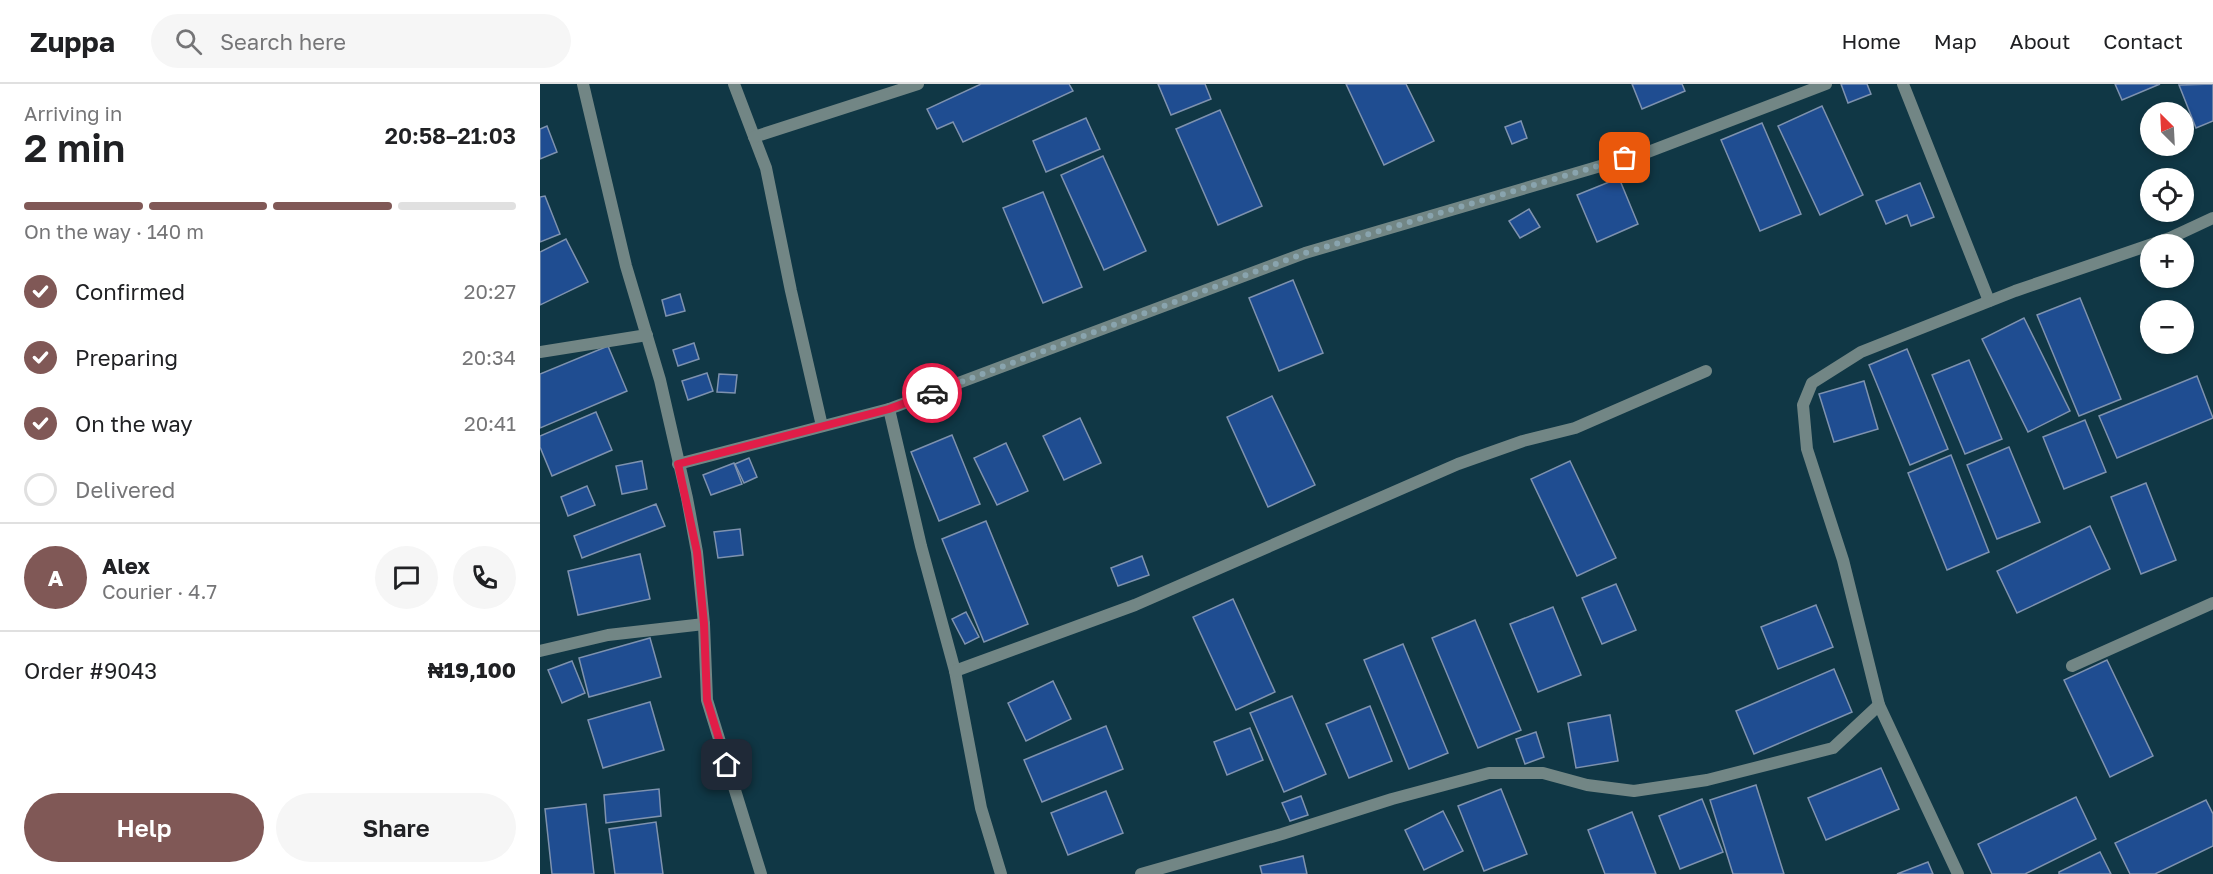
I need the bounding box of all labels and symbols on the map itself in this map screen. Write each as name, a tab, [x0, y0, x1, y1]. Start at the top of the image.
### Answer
north arrow	[2140, 102, 2194, 156]
pin	[1599, 132, 1650, 183]
courier	[902, 363, 962, 423]
pin	[701, 739, 752, 790]

